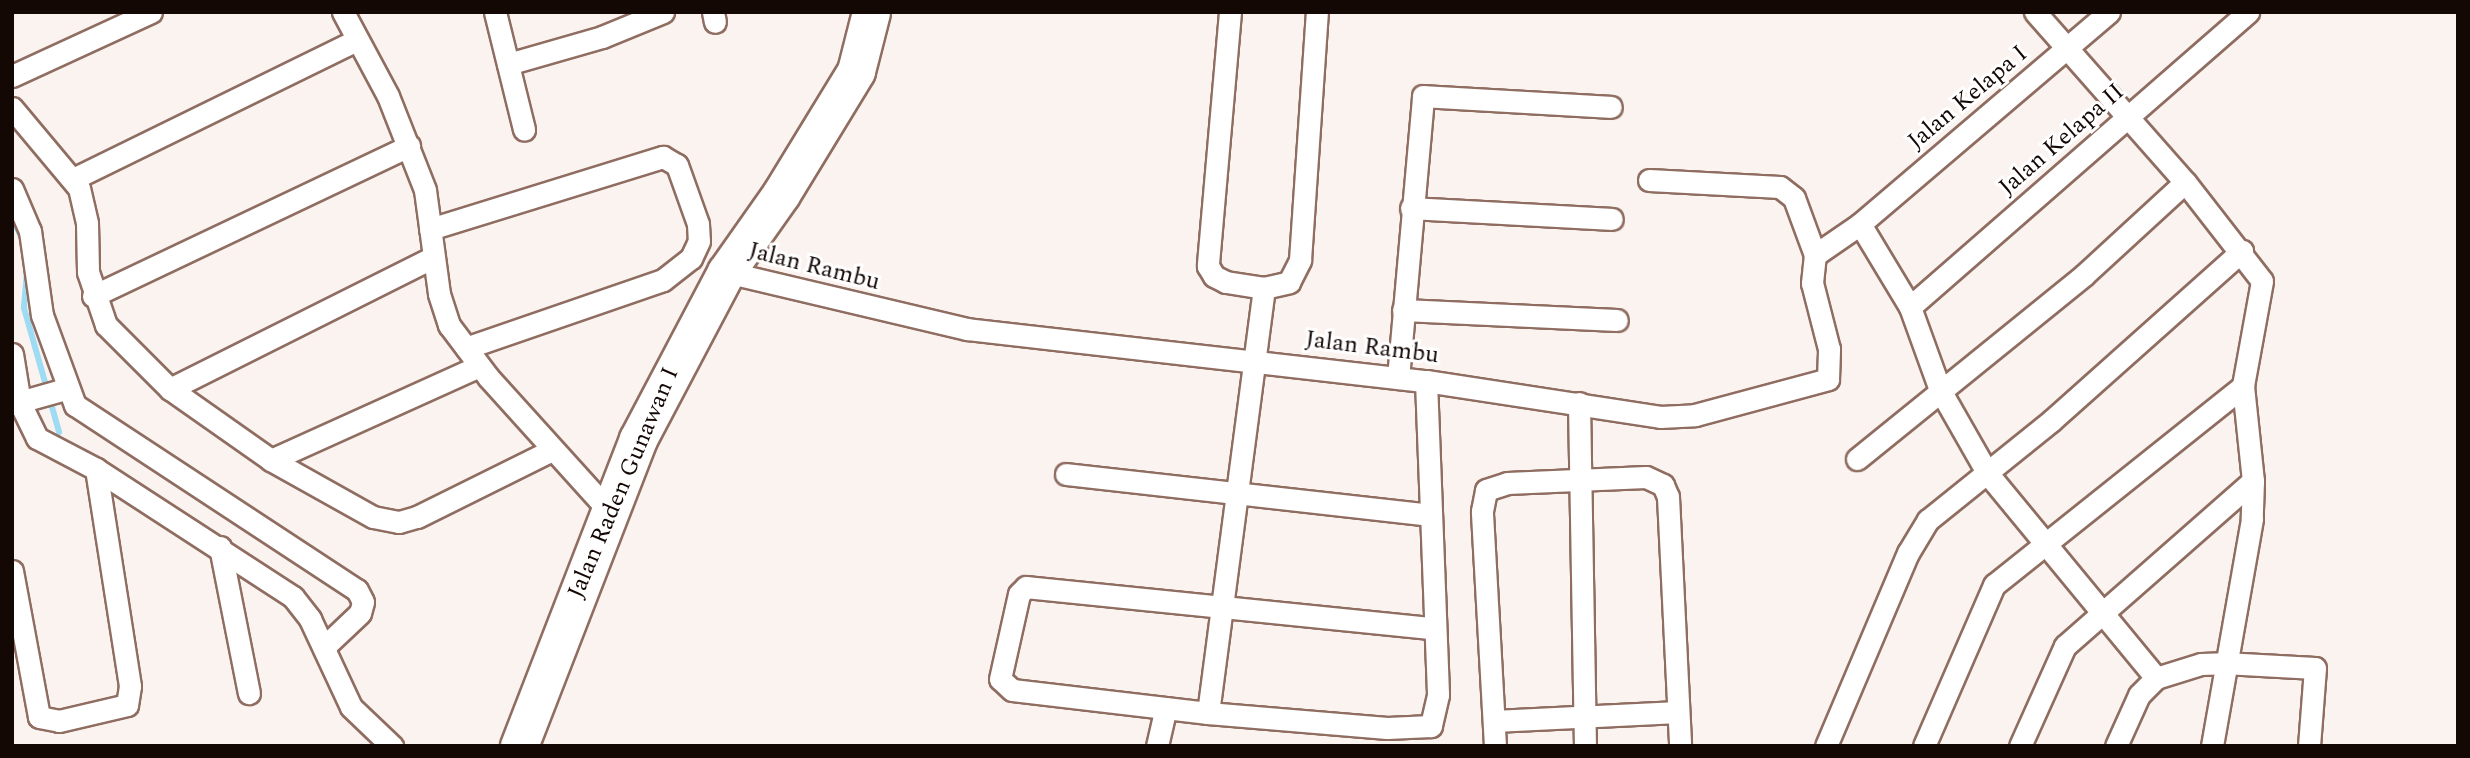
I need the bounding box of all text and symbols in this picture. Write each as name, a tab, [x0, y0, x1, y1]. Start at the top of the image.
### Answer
street label: Jalan Kelapa I	[1902, 40, 2034, 156]
street label: Jalan Kelapa II	[1994, 78, 2130, 202]
street label: Jalan Rambu	[745, 237, 883, 297]
street label: Jalan Rambu	[1304, 326, 1440, 370]
street label: Jalan Raden Gunawan I	[562, 363, 686, 603]

